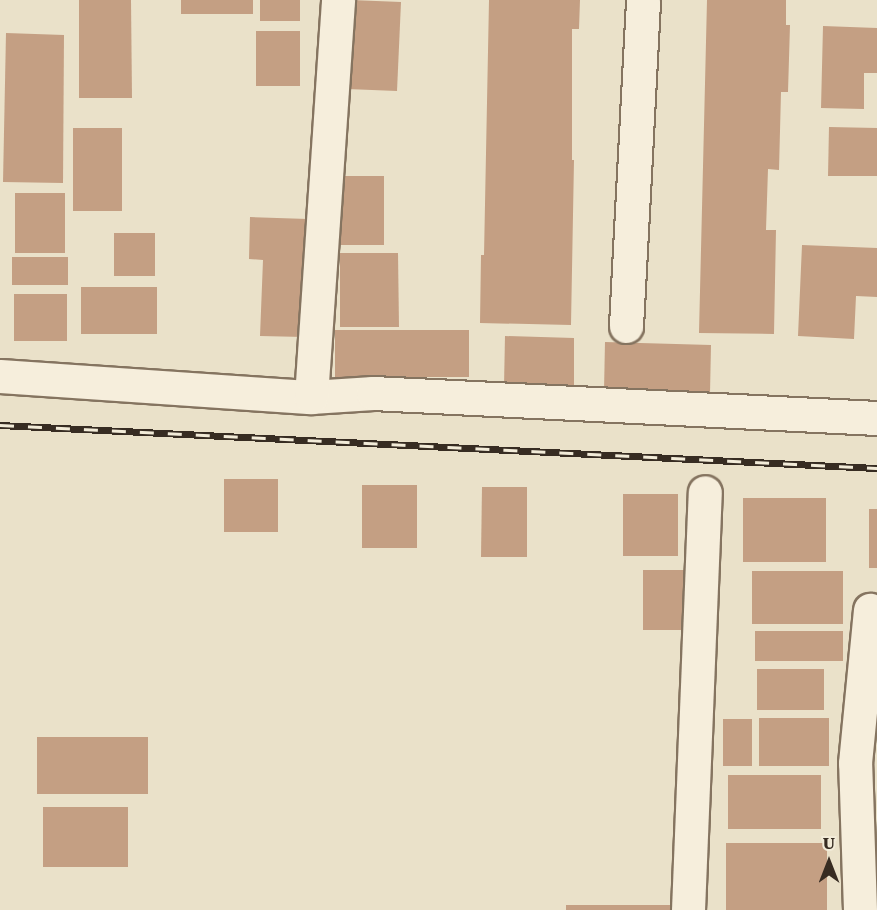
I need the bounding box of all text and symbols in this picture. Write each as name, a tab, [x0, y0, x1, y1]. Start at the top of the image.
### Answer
north arrow	[799, 832, 859, 892]
text: U	[823, 834, 835, 853]

